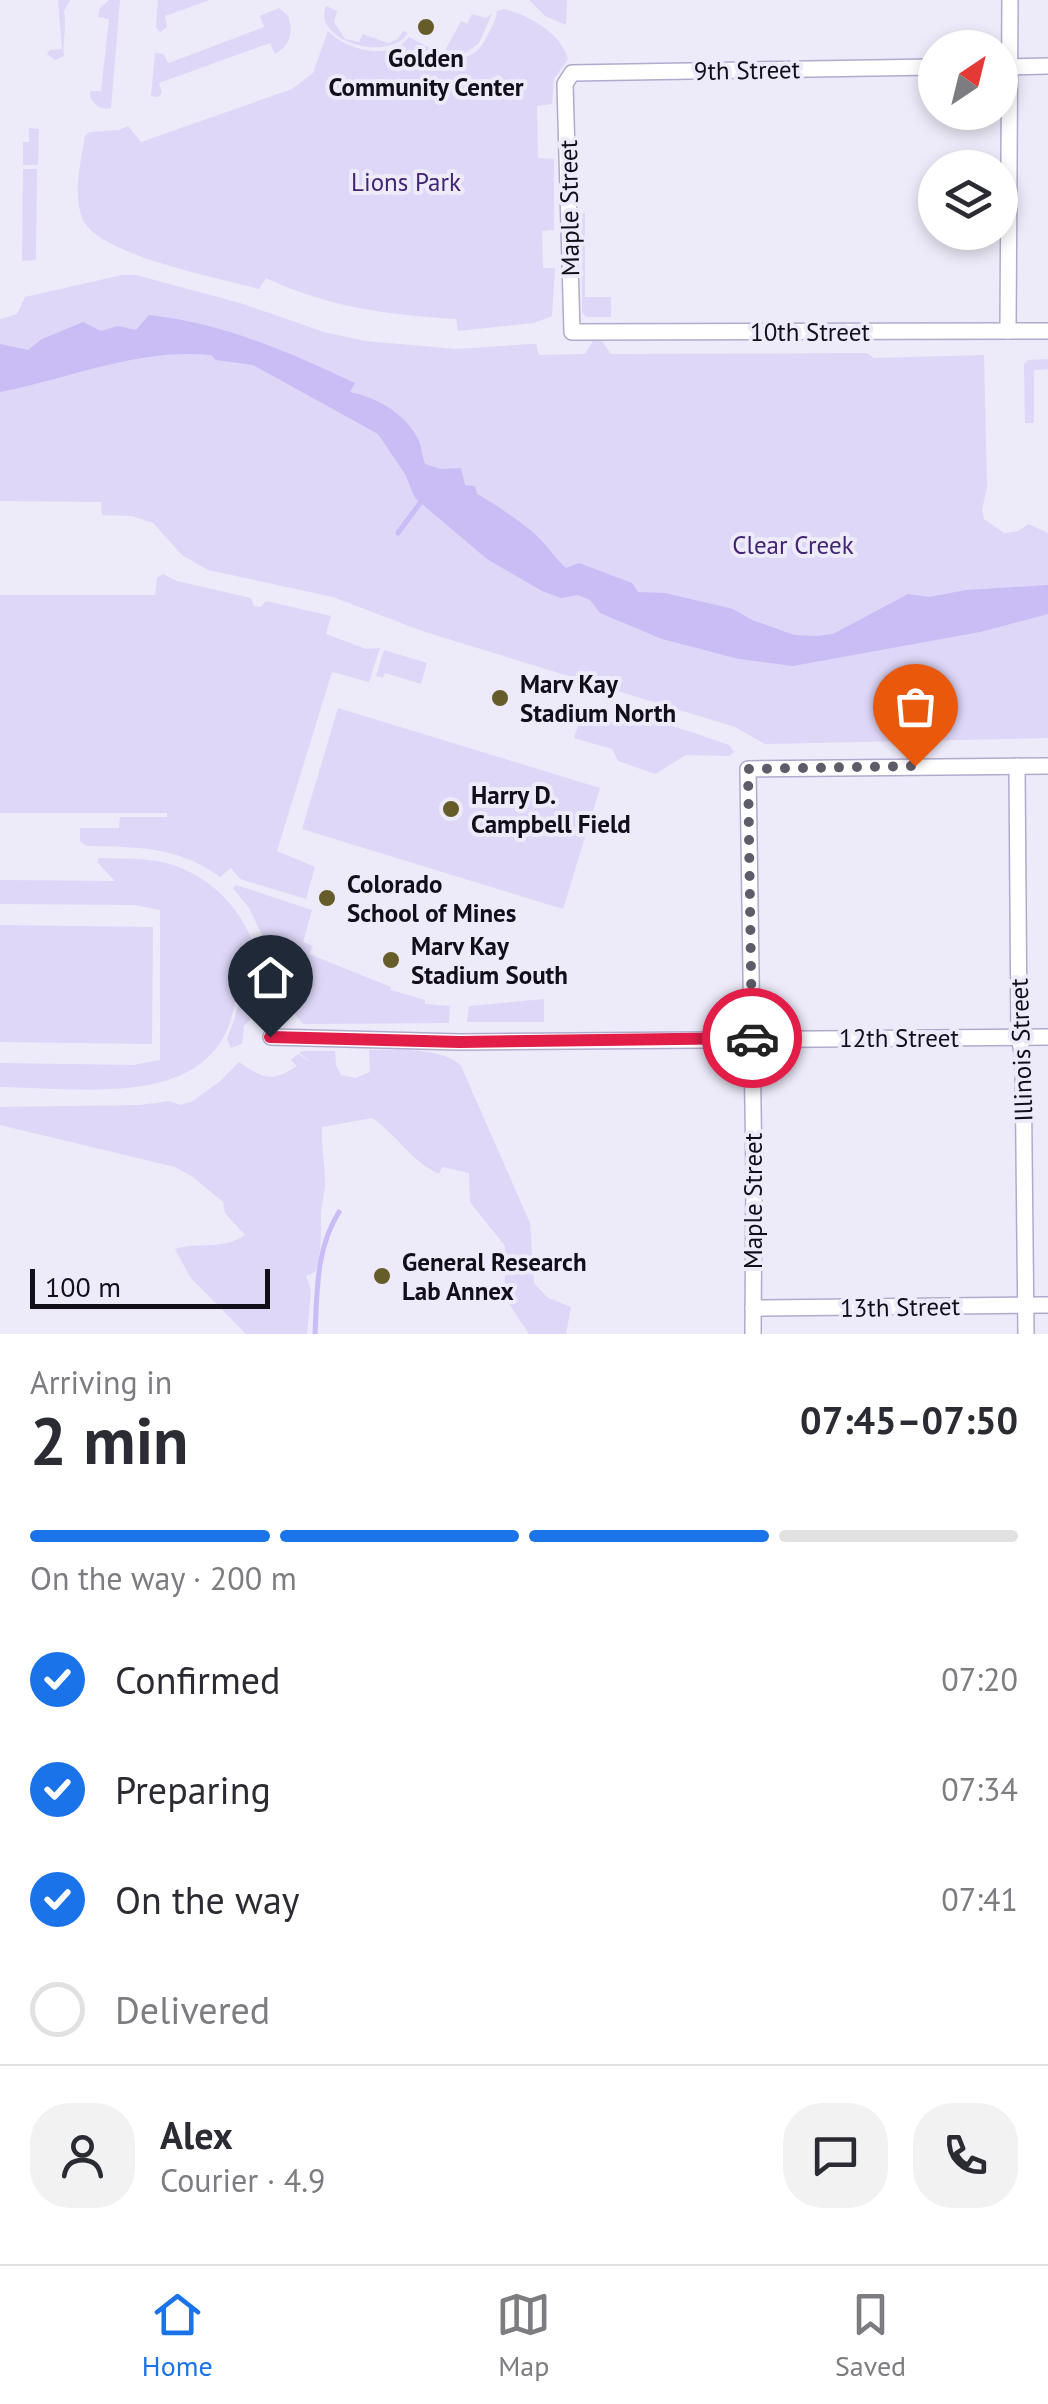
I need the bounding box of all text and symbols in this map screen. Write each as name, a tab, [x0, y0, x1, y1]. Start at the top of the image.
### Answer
marker: Golden Community Center	[415, 16, 437, 38]
north arrow	[918, 30, 1018, 130]
map controls	[918, 30, 1018, 250]
place label: Golden Community Center	[328, 42, 524, 103]
street label: 9th Street	[694, 53, 801, 87]
street label: Maple Street	[552, 139, 586, 276]
button: layers	[918, 150, 1018, 250]
park label: Lions Park	[351, 166, 461, 198]
street label: 10th Street	[750, 316, 870, 348]
park label: Clear Creek	[732, 529, 854, 561]
pin	[873, 664, 958, 767]
place label: Marv Kay Stadium North	[520, 668, 676, 729]
icon: bag	[888, 679, 943, 734]
marker: Marv Kay Stadium North	[489, 687, 511, 709]
place label: Harry D. Campbell Field	[471, 779, 631, 840]
marker: Harry D. Campbell Field	[440, 798, 462, 820]
place label: Colorado School of Mines	[347, 868, 516, 929]
marker: Colorado School of Mines	[316, 887, 338, 909]
place label: Marv Kay Stadium South	[411, 930, 568, 991]
pin	[228, 935, 313, 1038]
marker: Marv Kay Stadium South	[380, 949, 402, 971]
icon: home	[243, 950, 298, 1005]
street label: Illinois Street	[1002, 977, 1039, 1122]
courier	[702, 988, 802, 1088]
icon: car	[725, 1011, 780, 1066]
street label: 12th Street	[839, 1022, 959, 1054]
street label: Maple Street	[737, 1132, 769, 1269]
place label: General Research Lab Annex	[402, 1246, 587, 1307]
scale bar	[30, 1264, 270, 1308]
marker: General Research Lab Annex	[371, 1265, 393, 1287]
text: 100 m	[45, 1268, 121, 1305]
street label: 13th Street	[840, 1290, 961, 1324]
text: Arriving in	[30, 1361, 172, 1403]
text: 07:45–07:50	[800, 1395, 1018, 1444]
text: 2 min	[30, 1398, 189, 1482]
text: On the way · 200 m	[30, 1557, 297, 1599]
icon: check	[30, 1652, 85, 1707]
text: Confirmed	[115, 1655, 281, 1704]
text: 07:20	[941, 1658, 1018, 1700]
icon: check	[30, 1762, 85, 1817]
text: Preparing	[115, 1765, 271, 1814]
text: 07:34	[941, 1768, 1018, 1810]
icon: check	[30, 1872, 85, 1927]
text: On the way	[115, 1875, 300, 1924]
text: 07:41	[941, 1878, 1018, 1920]
text: Delivered	[115, 1985, 270, 2034]
button: person	[30, 2103, 135, 2208]
button: chat	[783, 2103, 888, 2208]
button: phone	[913, 2103, 1018, 2208]
text: Alex	[160, 2110, 233, 2159]
text: Courier · 4.9	[160, 2159, 326, 2201]
tab: Home	[142, 2287, 213, 2384]
tab: Map	[496, 2287, 551, 2384]
tab: Saved	[835, 2287, 906, 2384]

